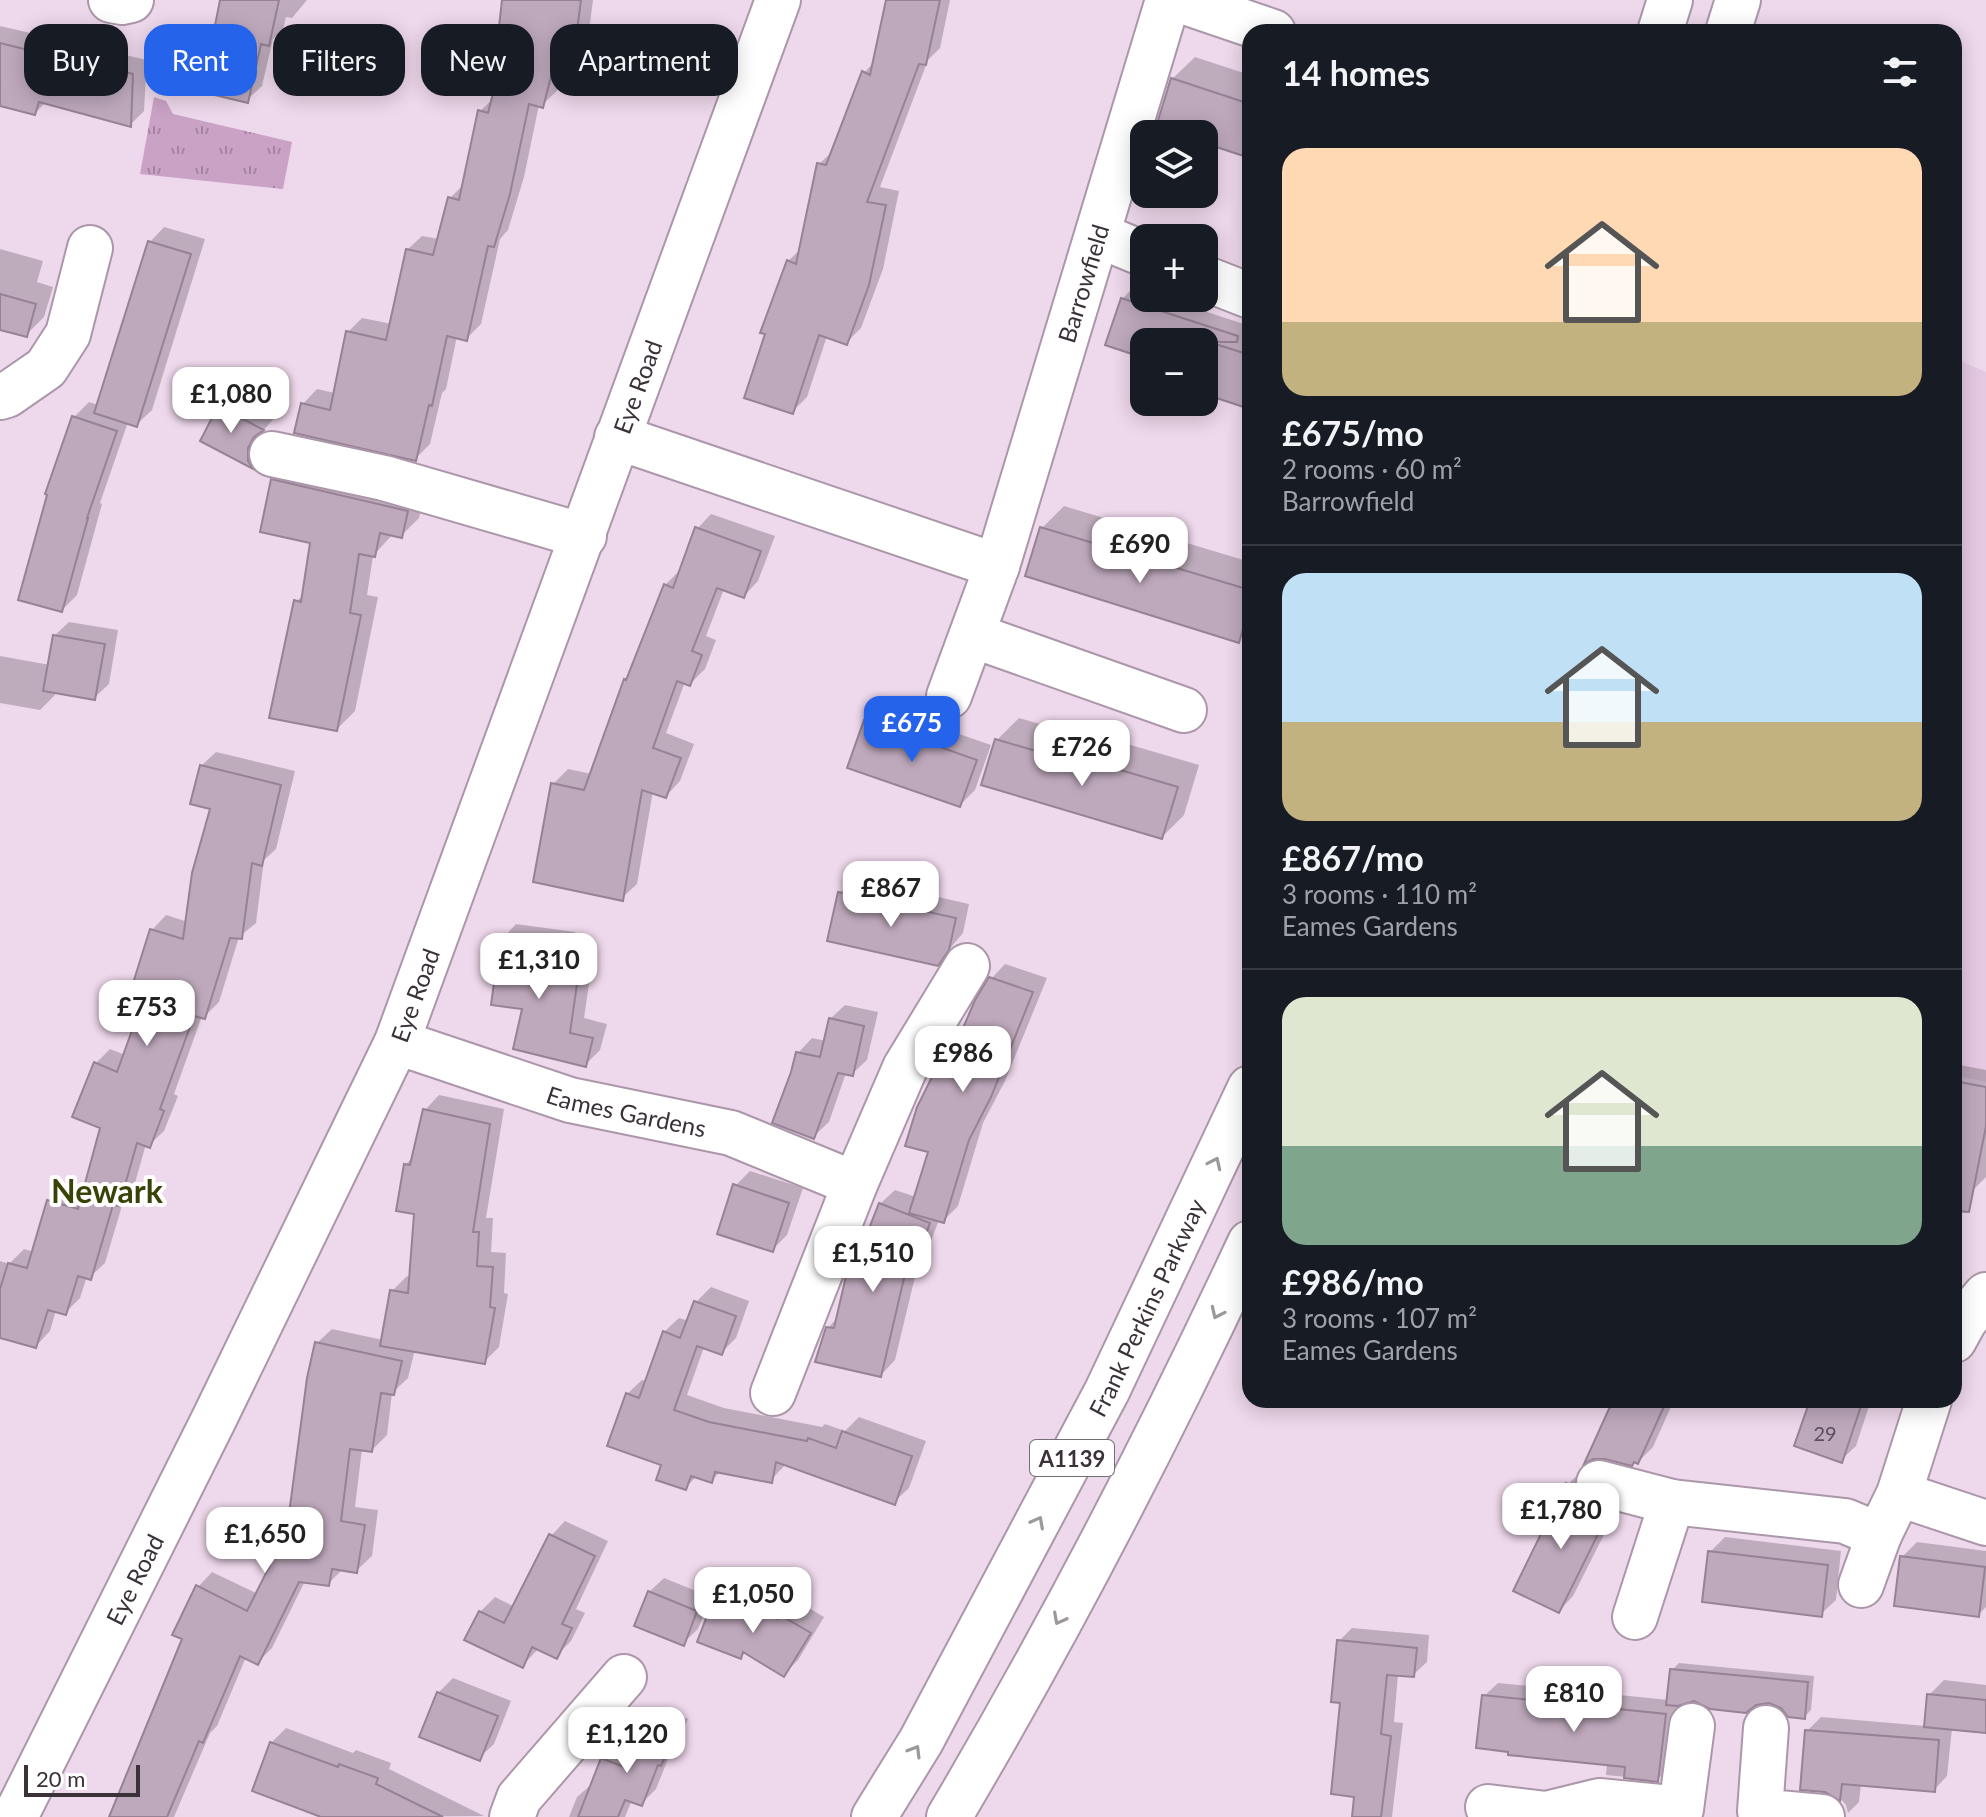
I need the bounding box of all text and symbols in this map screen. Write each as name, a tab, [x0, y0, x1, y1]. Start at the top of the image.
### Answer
chip: Buy	[24, 24, 128, 96]
chip: Rent	[144, 24, 257, 96]
chip: Filters	[273, 24, 405, 96]
chip: New	[421, 24, 534, 96]
chip: Apartment	[550, 24, 738, 96]
icon: filters	[1878, 50, 1922, 94]
text: 14 homes	[1282, 52, 1430, 93]
map controls	[1130, 120, 1218, 416]
button: layers	[1130, 120, 1218, 208]
icon: home	[1530, 200, 1674, 344]
street label: Barrowfield	[1051, 221, 1114, 346]
button: +	[1130, 224, 1218, 312]
button: −	[1130, 328, 1218, 416]
street label: Eye Road	[606, 336, 667, 437]
pin: £1,080	[166, 367, 296, 435]
text: £1,080	[190, 377, 272, 409]
text: £675/mo	[1282, 412, 1424, 453]
text: 2 rooms · 60 m²	[1282, 453, 1462, 485]
text: Barrowfield	[1282, 485, 1414, 517]
pin: £690	[1093, 517, 1187, 585]
text: £690	[1110, 527, 1170, 559]
icon: home	[1530, 625, 1674, 769]
pin: £675	[865, 696, 959, 764]
text: £675	[882, 706, 942, 738]
pin: £726	[1035, 720, 1129, 788]
text: £726	[1052, 730, 1112, 762]
text: £867/mo	[1282, 837, 1424, 878]
pin: £867	[844, 861, 938, 929]
text: £867	[861, 871, 921, 903]
text: 3 rooms · 110 m²	[1282, 878, 1477, 910]
text: Eames Gardens	[1282, 910, 1458, 942]
pin: £1,310	[474, 933, 604, 1001]
text: £1,310	[498, 943, 580, 975]
street label: Eye Road	[384, 944, 445, 1046]
pin: £753	[100, 980, 194, 1048]
text: £753	[117, 990, 177, 1022]
pin: £986	[916, 1026, 1010, 1094]
text: £986	[933, 1036, 993, 1068]
icon: home	[1530, 1049, 1674, 1193]
street label: Eames Gardens	[543, 1079, 709, 1142]
one-way arrow	[1205, 1157, 1221, 1171]
district label: Newark	[51, 1171, 164, 1210]
street label: Frank Perkins Parkway	[1082, 1193, 1210, 1421]
pin: £1,510	[808, 1226, 938, 1294]
text: £1,510	[832, 1236, 914, 1268]
text: £986/mo	[1282, 1261, 1424, 1302]
text: 3 rooms · 107 m²	[1282, 1302, 1477, 1334]
one-way arrow	[1211, 1305, 1227, 1320]
text: Eames Gardens	[1282, 1334, 1458, 1366]
house number: 29	[1813, 1421, 1837, 1445]
road number: A1139	[1030, 1440, 1114, 1476]
pin: £1,780	[1496, 1483, 1626, 1551]
text: £1,780	[1520, 1493, 1602, 1525]
pin: £1,650	[200, 1507, 330, 1575]
one-way arrow	[1028, 1515, 1043, 1530]
text: £1,650	[224, 1517, 306, 1549]
street label: Eye Road	[99, 1529, 169, 1629]
pin: £1,050	[688, 1567, 818, 1635]
text: £1,050	[712, 1577, 794, 1609]
one-way arrow	[1054, 1611, 1069, 1626]
pin: £810	[1527, 1666, 1621, 1734]
text: £810	[1544, 1676, 1604, 1708]
pin: £1,120	[562, 1707, 692, 1775]
text: £1,120	[586, 1717, 668, 1749]
one-way arrow	[905, 1745, 920, 1759]
scale bar	[24, 1761, 140, 1797]
text: 20 m	[36, 1765, 85, 1792]

